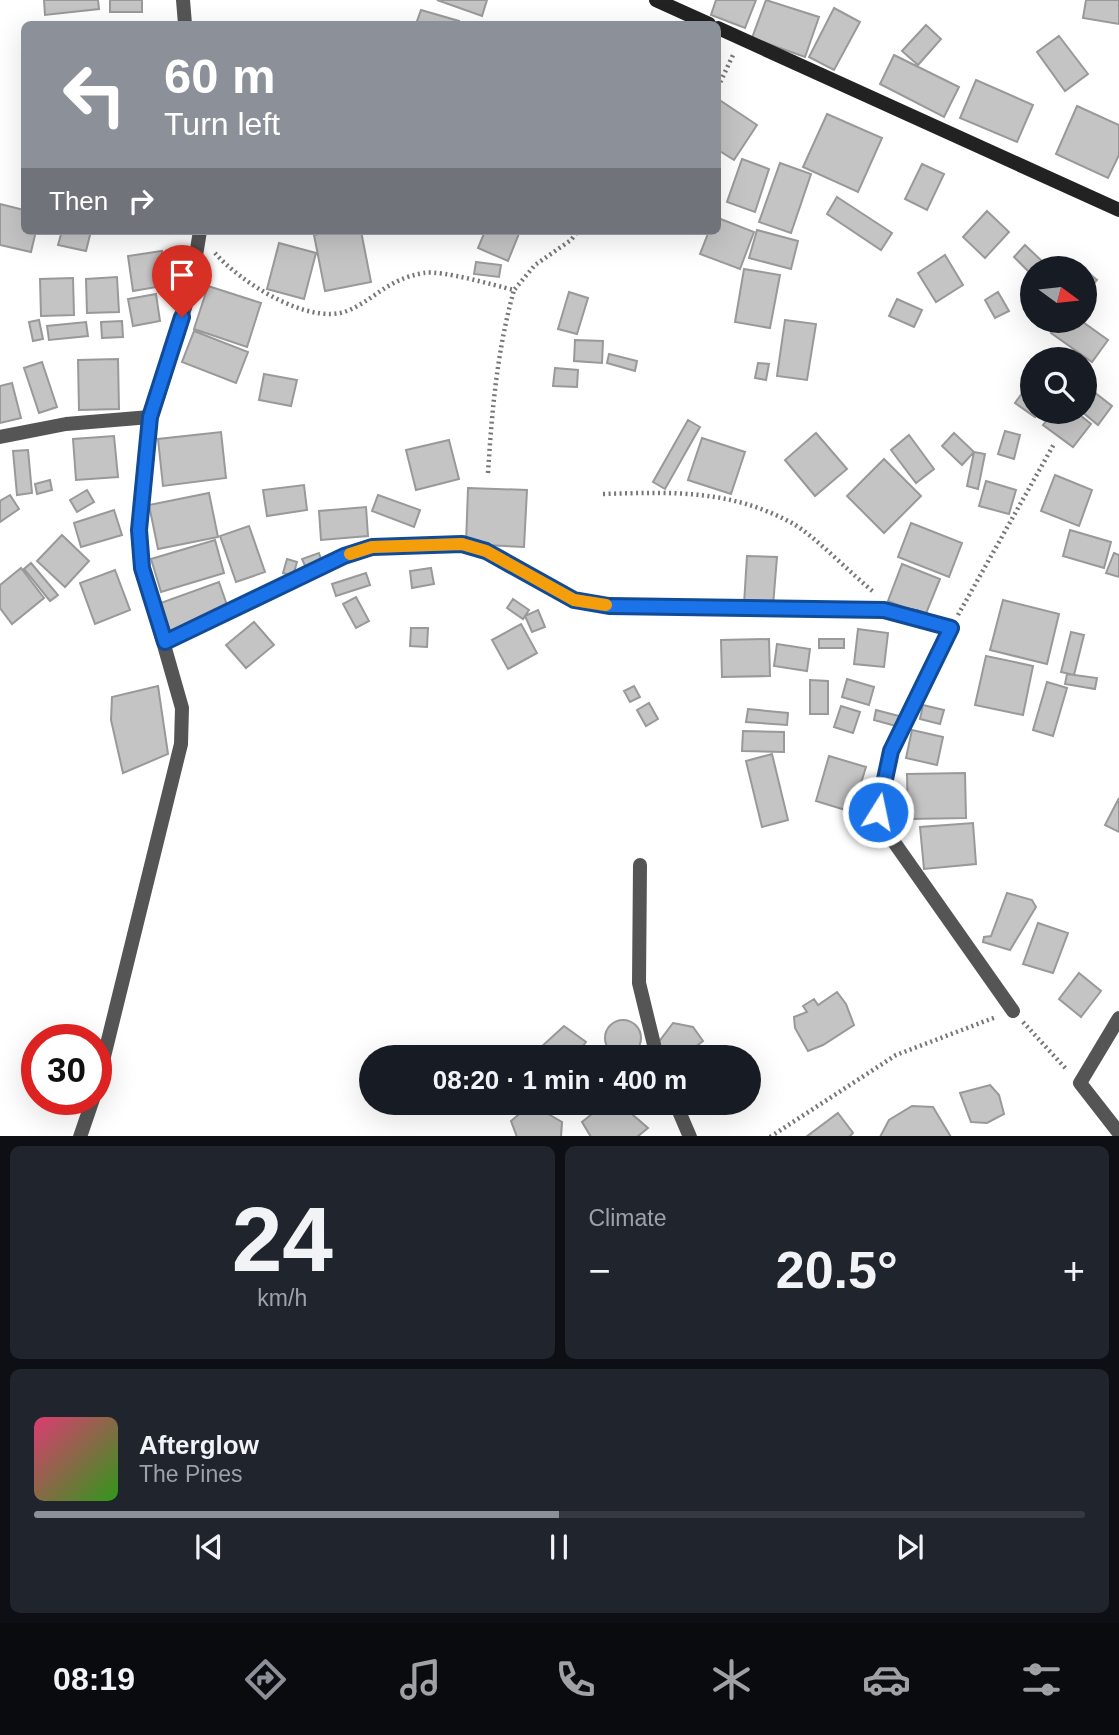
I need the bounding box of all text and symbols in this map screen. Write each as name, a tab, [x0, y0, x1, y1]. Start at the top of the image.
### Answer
icon: left	[49, 49, 140, 140]
text: 60 m	[164, 49, 276, 103]
text: Turn left	[164, 106, 280, 142]
icon: right	[122, 182, 160, 220]
text: Then	[49, 186, 108, 216]
pin	[152, 245, 212, 317]
icon: arrive	[163, 256, 201, 294]
north arrow	[1020, 256, 1097, 332]
map controls	[1020, 256, 1097, 424]
button: search	[1020, 347, 1097, 424]
position arrow	[841, 775, 915, 849]
speed limit sign: 30	[21, 1024, 112, 1115]
text: 08:20 · 1 min · 400 m	[433, 1065, 687, 1095]
text: 24	[232, 1189, 333, 1290]
text: Climate	[589, 1205, 666, 1231]
text: 20.5°	[776, 1241, 898, 1299]
text: −	[589, 1250, 611, 1292]
text: +	[1063, 1250, 1085, 1292]
text: km/h	[257, 1285, 307, 1311]
text: Afterglow	[139, 1430, 259, 1460]
text: The Pines	[139, 1461, 243, 1487]
icon: previous	[190, 1528, 228, 1566]
icon: pause	[540, 1528, 578, 1566]
icon: next	[891, 1528, 929, 1566]
icon: directions	[241, 1655, 290, 1704]
icon: music	[396, 1655, 445, 1704]
icon: phone	[551, 1655, 600, 1704]
icon: climate	[707, 1655, 756, 1704]
icon: car	[862, 1655, 911, 1704]
icon: filters	[1017, 1655, 1066, 1704]
text: 08:19	[53, 1661, 135, 1697]

